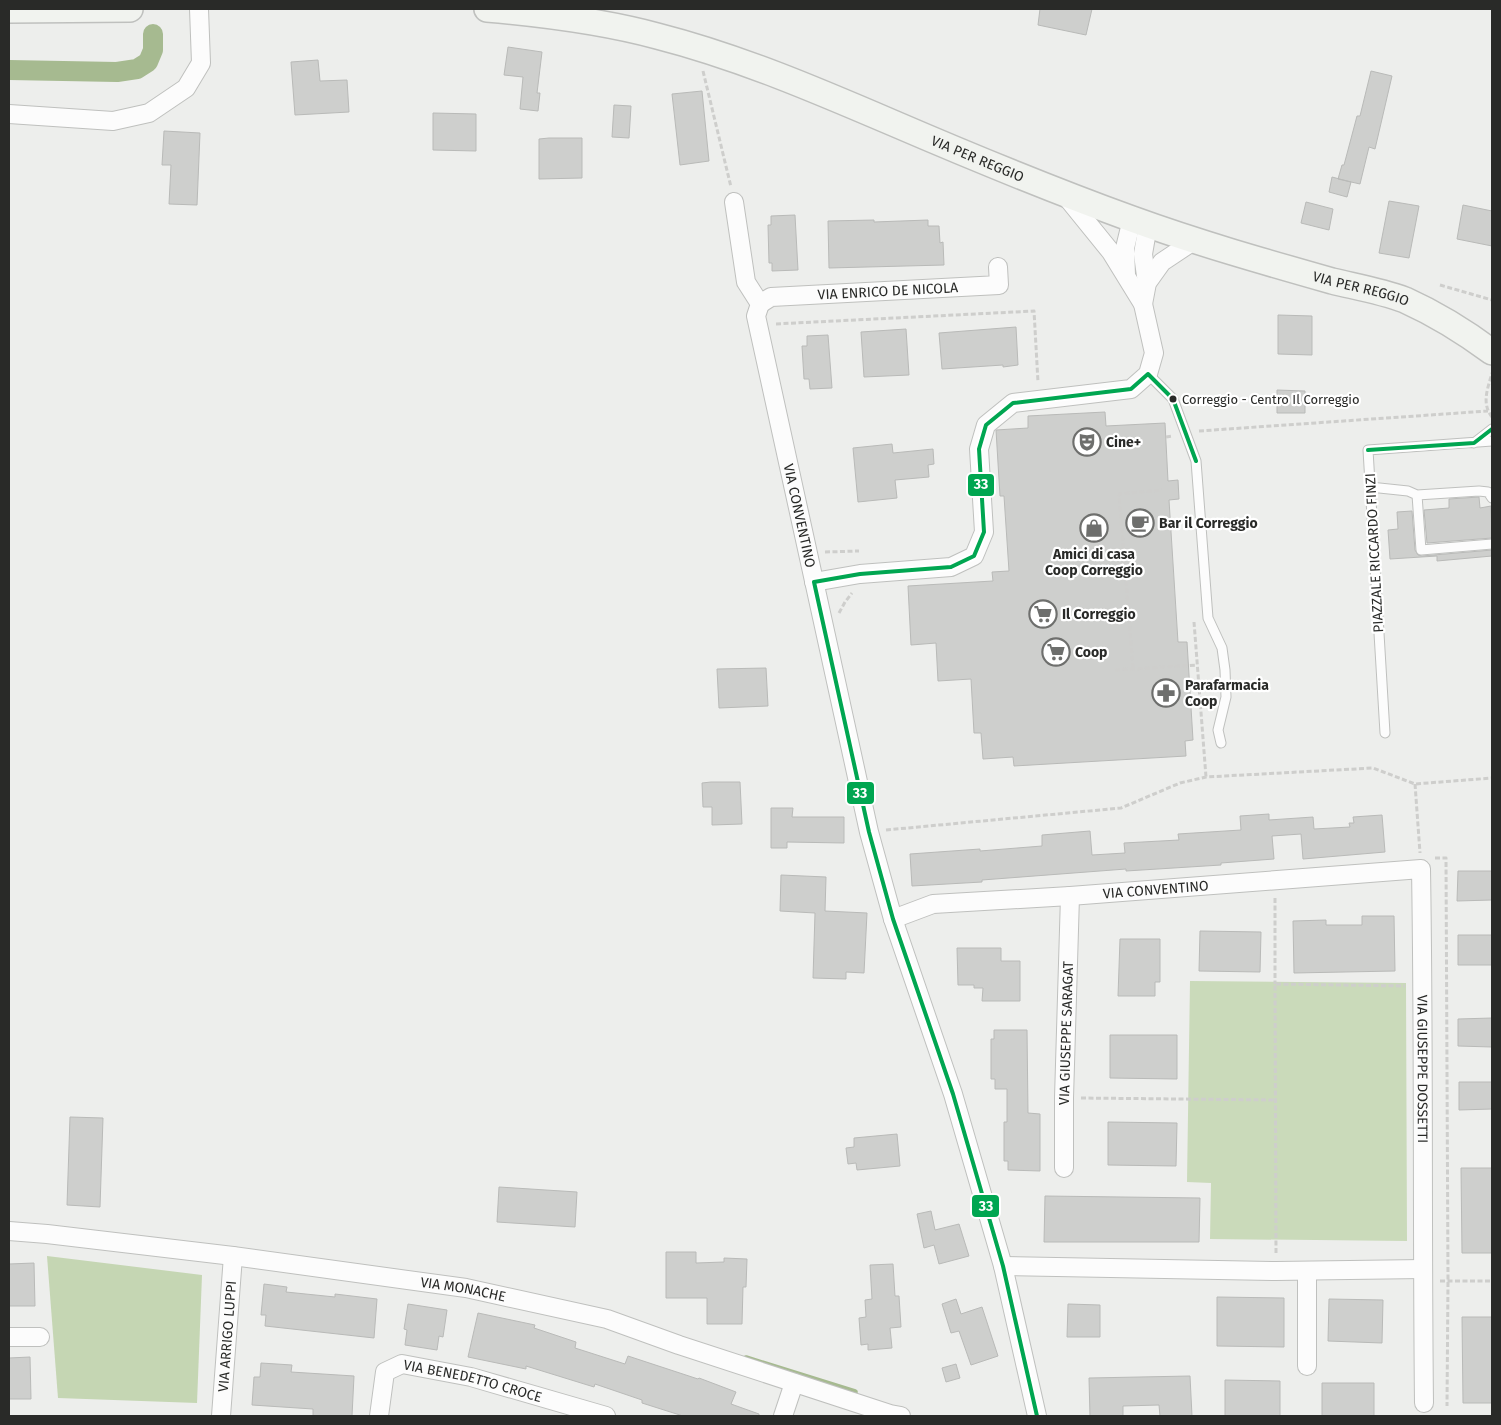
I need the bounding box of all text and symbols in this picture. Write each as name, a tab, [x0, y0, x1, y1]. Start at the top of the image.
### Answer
street label: VIA PER REGGIO	[929, 132, 1026, 186]
street label: VIA PER REGGIO	[1311, 268, 1411, 310]
street label: VIA ENRICO DE NICOLA	[817, 279, 958, 304]
place label: Correggio - Centro Il Correggio	[1182, 392, 1360, 407]
marker: Correggio - Centro Il Correggio	[1168, 394, 1178, 404]
theatre icon: Cine+	[1072, 427, 1102, 457]
place label: Cine+	[1106, 434, 1141, 451]
street label: VIA CONVENTINO	[780, 462, 819, 569]
line badge: 33	[967, 473, 995, 497]
street label: PIAZZALE RICCARDO FINZI	[1362, 473, 1387, 633]
text: 33	[973, 476, 988, 493]
cafe icon: Bar il Correggio	[1125, 508, 1155, 538]
shop icon: Amici di casa Coop Correggio	[1079, 513, 1109, 543]
place label: Bar il Correggio	[1159, 515, 1258, 532]
place label: Amici di casa Coop Correggio	[1045, 546, 1143, 579]
supermarket icon: Il Correggio	[1028, 599, 1058, 629]
place label: Il Correggio	[1062, 606, 1136, 623]
supermarket icon: Coop	[1041, 637, 1071, 667]
place label: Coop	[1075, 644, 1107, 661]
place label: Parafarmacia Coop	[1185, 677, 1269, 710]
pharmacy icon: Parafarmacia Coop	[1151, 678, 1181, 708]
line badge: 33	[846, 781, 875, 805]
text: 33	[852, 785, 867, 802]
street label: VIA CONVENTINO	[1102, 877, 1209, 902]
street label: VIA GIUSEPPE SARAGAT	[1056, 960, 1077, 1105]
street label: VIA GIUSEPPE DOSSETTI	[1413, 995, 1431, 1143]
line badge: 33	[971, 1194, 1000, 1218]
text: 33	[978, 1198, 993, 1215]
street label: VIA MONACHE	[419, 1274, 507, 1306]
street label: VIA ARRIGO LUPPI	[215, 1280, 240, 1392]
street label: VIA BENEDETTO CROCE	[402, 1356, 544, 1406]

